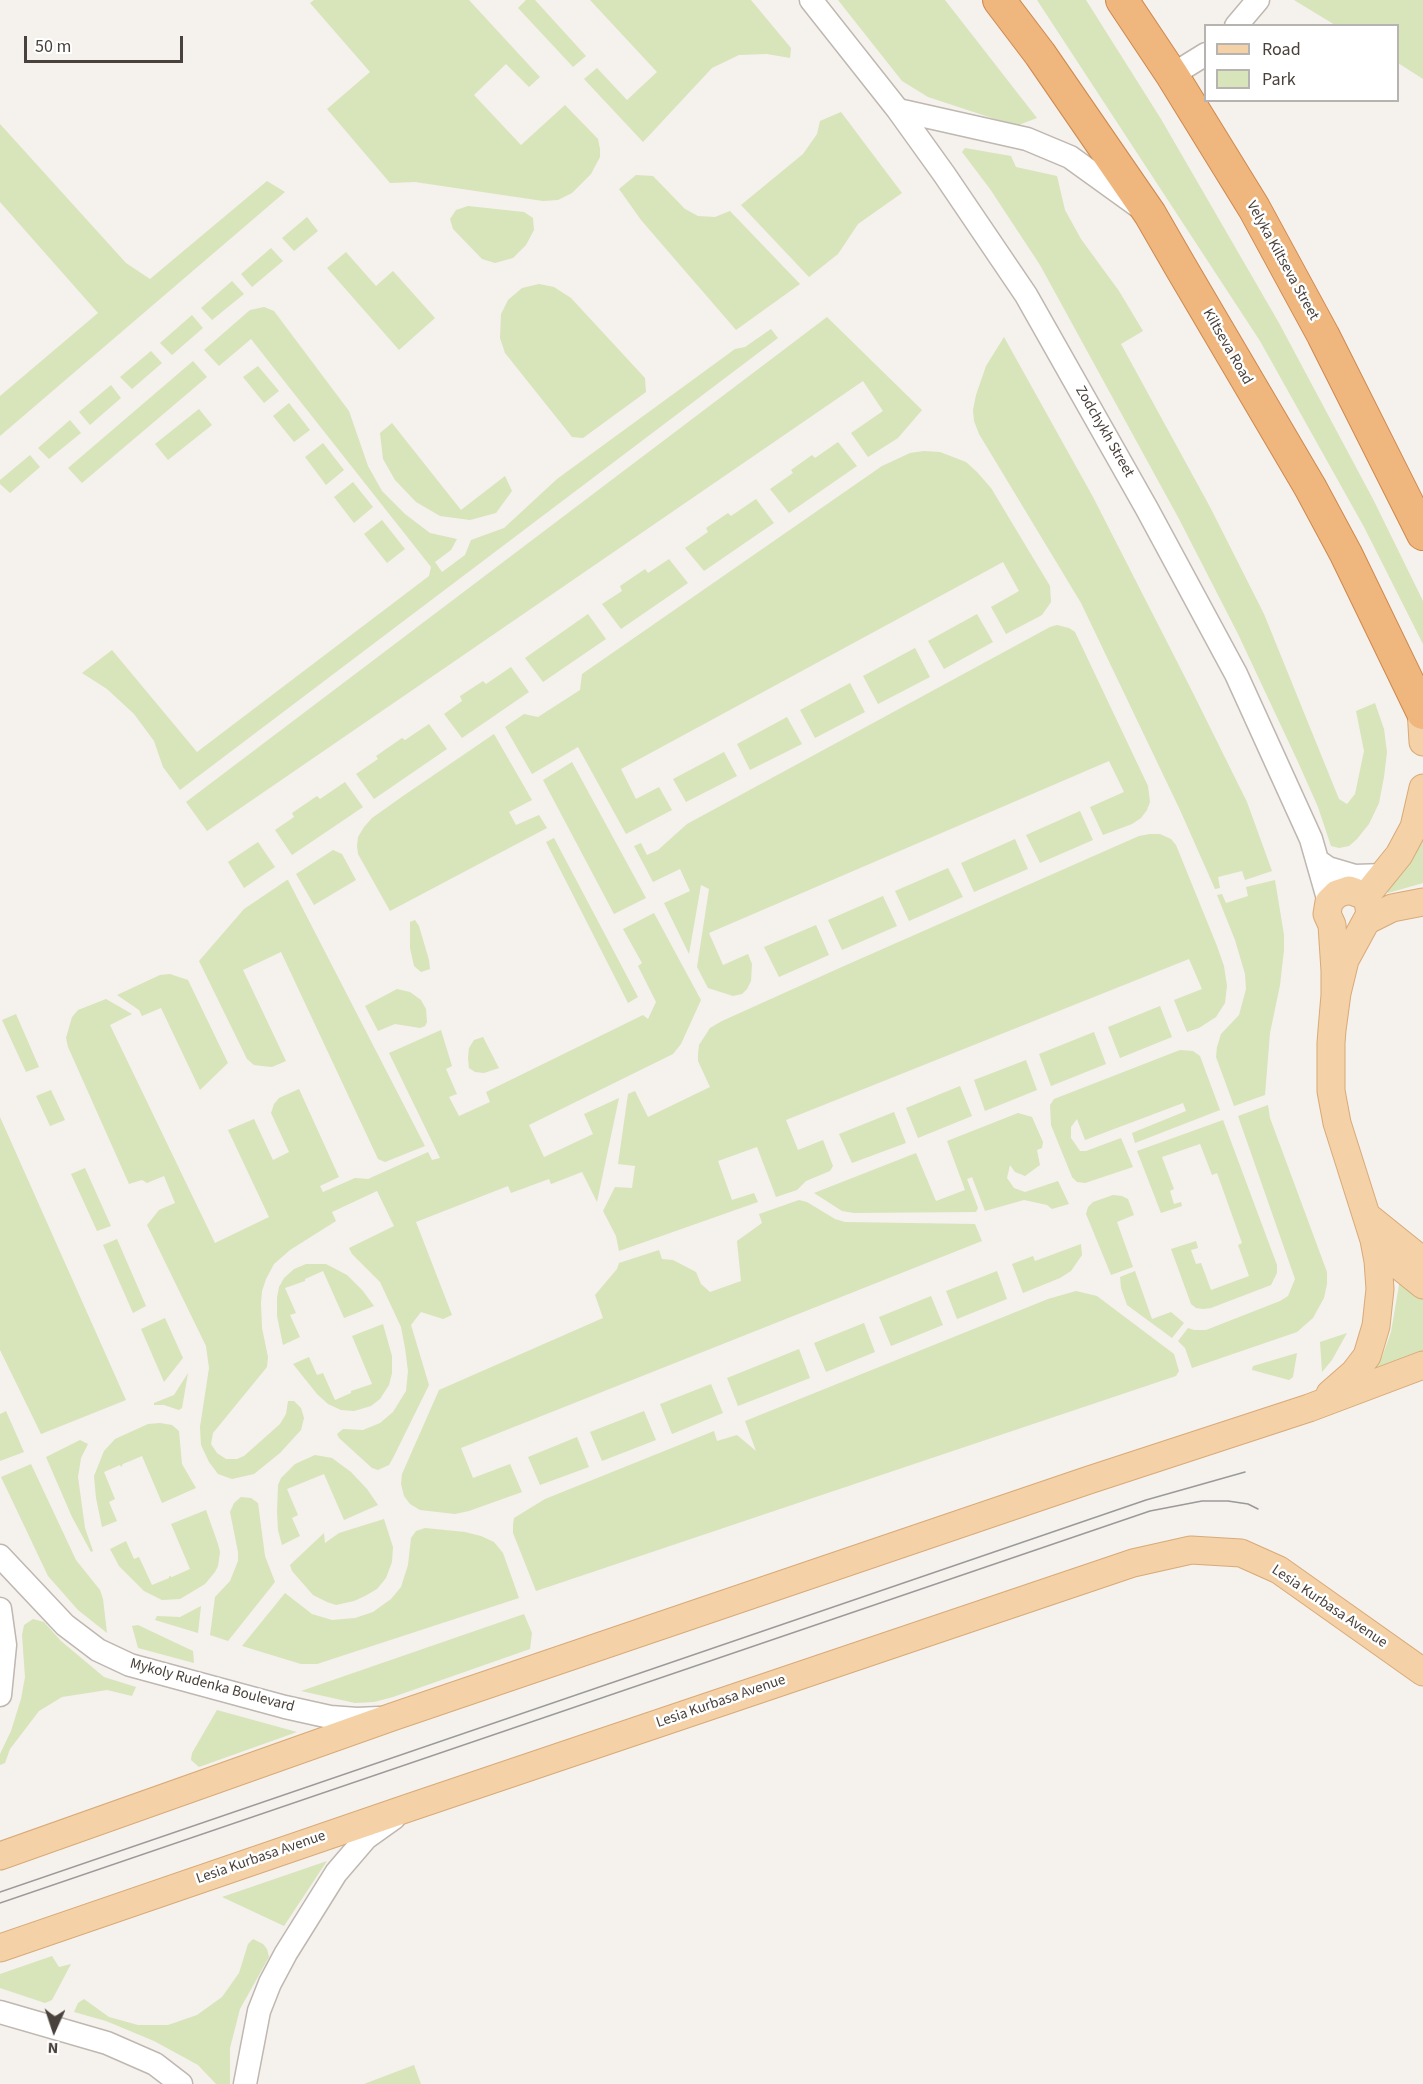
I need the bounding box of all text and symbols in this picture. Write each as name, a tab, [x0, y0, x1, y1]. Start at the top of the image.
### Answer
scale bar	[27, 24, 186, 62]
legend	[1204, 24, 1399, 102]
text: 50 m	[35, 34, 71, 59]
text: Road	[1262, 37, 1301, 62]
text: Park	[1262, 67, 1296, 92]
street label: Velyka Kiltseva Street	[1242, 198, 1322, 324]
street label: Kiltseva Road	[1198, 306, 1256, 388]
street label: Zodchykh Street	[1071, 383, 1137, 481]
street label: Lesia Kurbasa Avenue	[1268, 1562, 1390, 1652]
street label: Mykoly Rudenka Boulevard	[128, 1655, 296, 1717]
street label: Lesia Kurbasa Avenue	[654, 1671, 788, 1733]
street label: Lesia Kurbasa Avenue	[194, 1827, 328, 1889]
north arrow	[24, 2000, 84, 2060]
text: N	[47, 2037, 59, 2059]

